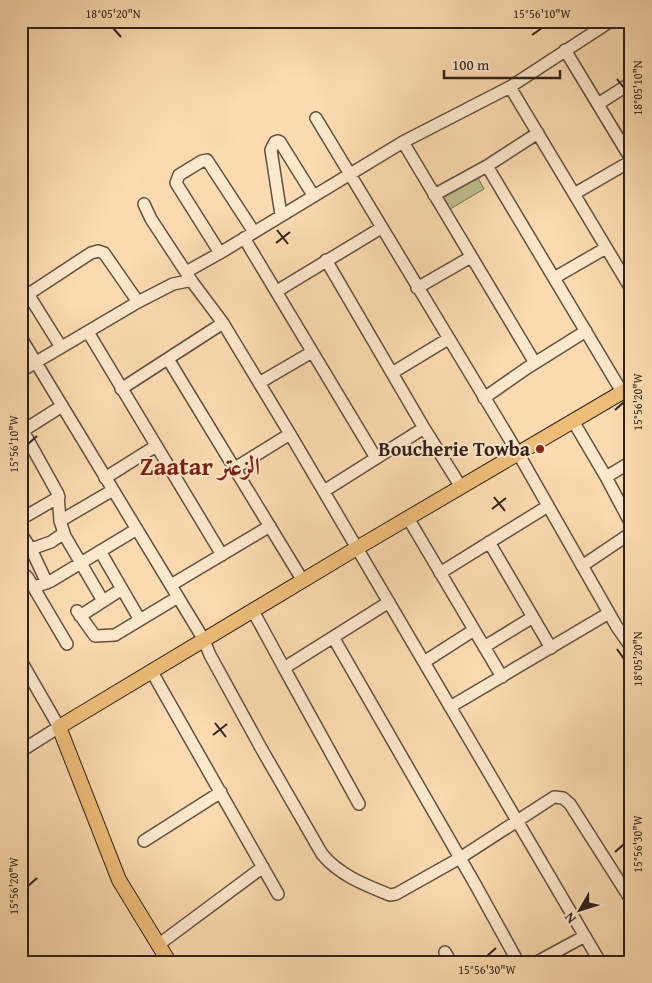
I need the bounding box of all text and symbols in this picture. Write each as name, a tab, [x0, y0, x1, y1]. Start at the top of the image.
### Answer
text: 18°05'20"N	[85, 5, 141, 22]
text: 15°56'10"W	[513, 5, 572, 22]
scale bar	[444, 48, 561, 80]
text: 100 m	[452, 54, 490, 75]
text: 18°05'10"N	[629, 60, 646, 116]
text: 15°56'20"W	[629, 372, 646, 431]
text: 15°56'10"W	[5, 414, 22, 473]
place label: Boucherie Towba	[378, 434, 531, 463]
marker: Boucherie Towba	[534, 443, 546, 455]
district label: Zaatar الزعتر	[140, 448, 260, 484]
text: 18°05'20"N	[629, 631, 646, 687]
text: 15°56'30"W	[629, 814, 646, 873]
text: 15°56'20"W	[5, 856, 22, 915]
north arrow	[554, 886, 604, 936]
text: N	[559, 908, 581, 928]
text: 15°56'30"W	[458, 961, 517, 978]

